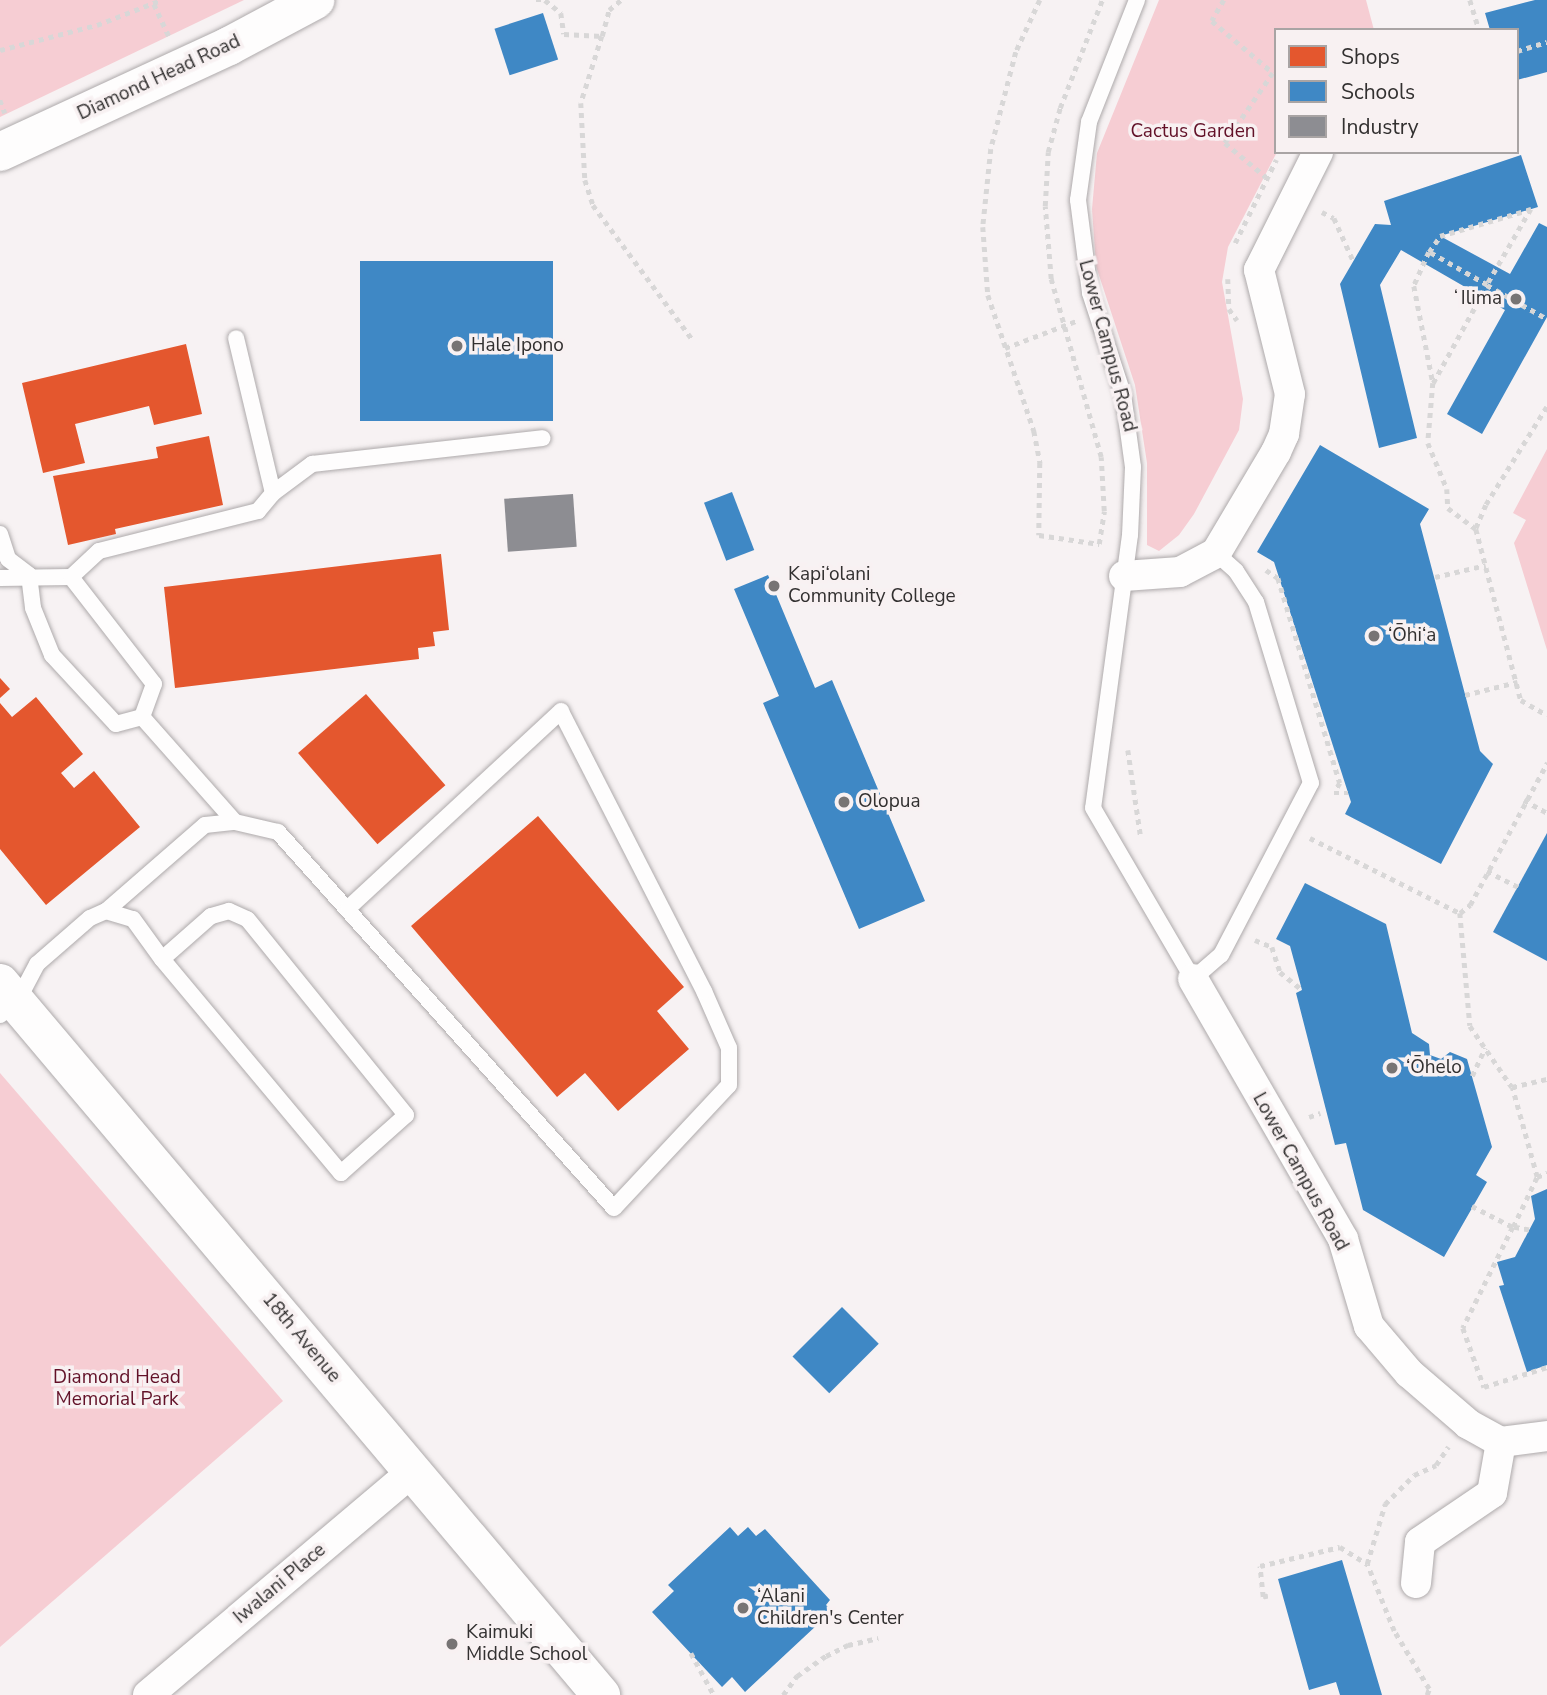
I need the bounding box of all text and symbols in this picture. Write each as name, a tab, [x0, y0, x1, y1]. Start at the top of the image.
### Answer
legend	[1274, 28, 1519, 154]
street label: Diamond Head Road	[74, 30, 244, 126]
text: Shops	[1341, 43, 1400, 71]
text: Schools	[1341, 78, 1415, 106]
text: Industry	[1341, 113, 1419, 141]
park label: Cactus Garden	[1130, 121, 1256, 143]
street label: Lower Campus Road	[1073, 258, 1141, 434]
place label: ʻIlima	[1451, 288, 1502, 310]
marker: ʻIlima	[1508, 291, 1524, 307]
place label: Hale Ipono	[471, 335, 564, 357]
marker: Hale Ipono	[449, 338, 465, 354]
place label: Kapi‘olani Community College	[788, 564, 956, 608]
marker: Kapi‘olani Community College	[766, 578, 782, 594]
place label: ‘Ōhi‘a	[1388, 625, 1436, 647]
marker: ‘Ōhi‘a	[1366, 628, 1382, 644]
place label: Olopua	[858, 791, 920, 813]
marker: Olopua	[836, 794, 852, 810]
place label: ‘Ōhelo	[1406, 1057, 1462, 1079]
marker: ‘Ōhelo	[1384, 1060, 1400, 1076]
street label: Lower Campus Road	[1247, 1089, 1353, 1255]
street label: 18th Avenue	[257, 1289, 345, 1387]
park label: Diamond Head Memorial Park	[53, 1367, 181, 1411]
street label: Iwalani Place	[229, 1539, 331, 1629]
place label: ‘Alani Children's Center	[757, 1586, 904, 1630]
marker: ‘Alani Children's Center	[735, 1600, 751, 1616]
place label: Kaimuki Middle School	[466, 1622, 587, 1666]
marker: Kaimuki Middle School	[444, 1636, 460, 1652]

